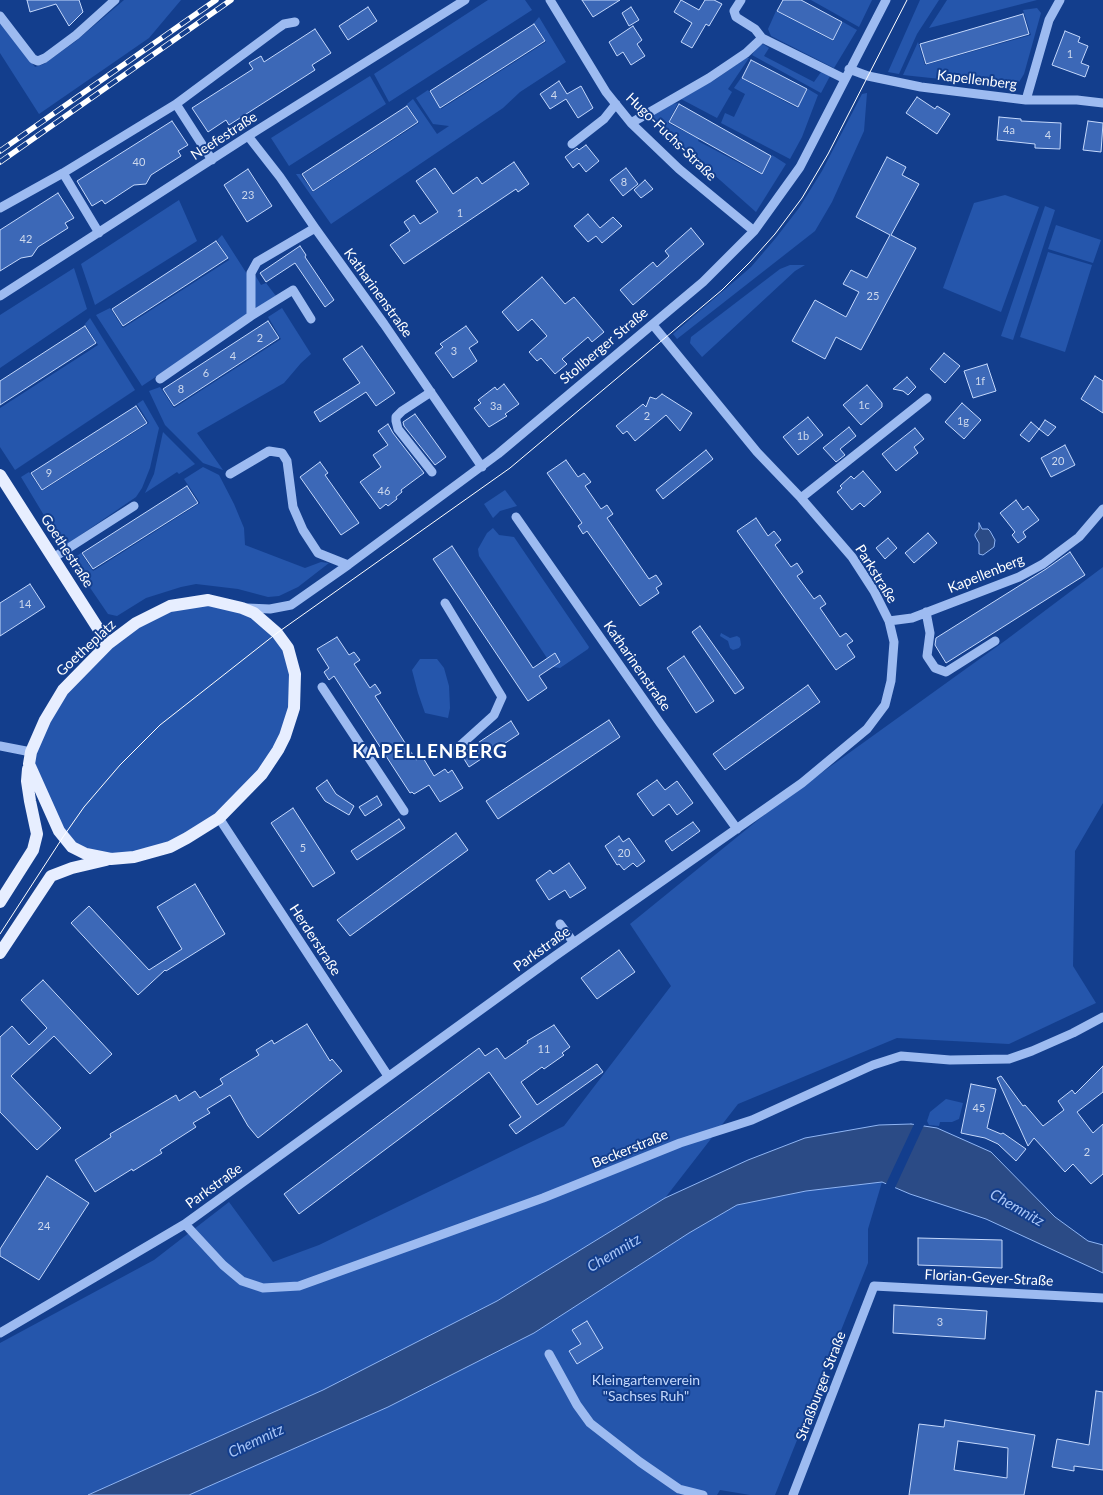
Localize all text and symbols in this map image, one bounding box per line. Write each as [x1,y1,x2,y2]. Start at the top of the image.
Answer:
house number: 1 [1067,47,1073,61]
street label: Kapellenberg [936,67,1018,93]
house number: 4 [551,88,557,102]
street label: Hugo-Fuchs-Straße [622,89,720,185]
street label: Neefestraße [188,108,260,164]
house number: 4a [1003,123,1015,137]
house number: 4 [1045,128,1051,142]
house number: 40 [133,155,145,169]
house number: 8 [621,175,627,189]
house number: 23 [242,188,254,202]
house number: 1 [457,206,463,220]
house number: 42 [20,232,32,246]
street label: Katharinenstraße [340,245,416,341]
house number: 25 [867,289,879,303]
street label: Stollberger Straße [556,304,652,388]
house number: 2 [257,331,263,345]
house number: 3 [451,344,457,358]
house number: 4 [230,349,236,363]
house number: 6 [203,366,209,380]
house number: 1f [975,374,985,388]
house number: 8 [178,382,184,396]
house number: 1c [858,398,870,412]
house number: 3a [490,399,502,413]
house number: 2 [644,409,650,423]
house number: 1g [957,414,969,428]
house number: 1b [797,429,809,443]
house number: 20 [1052,454,1064,468]
house number: 9 [46,466,52,480]
house number: 46 [378,484,390,498]
street label: Goethestraße [37,511,97,591]
street label: Parkstraße [851,542,901,606]
street label: Kapellenberg [945,551,1027,597]
house number: 14 [19,597,31,611]
street label: Goetheplatz [53,616,119,680]
street label: Katharinenstraße [600,618,674,714]
district label: KAPELLENBERG [351,741,509,763]
house number: 5 [300,841,306,855]
house number: 20 [618,846,630,860]
street label: Herderstraße [286,901,344,979]
street label: Parkstraße [510,923,574,975]
house number: 11 [538,1042,550,1056]
house number: 45 [973,1101,985,1115]
street label: Beckerstraße [589,1126,671,1172]
house number: 2 [1084,1145,1090,1159]
street label: Parkstraße [182,1160,246,1212]
water label: Chemnitz [987,1185,1047,1231]
house number: 24 [38,1219,50,1233]
water label: Chemnitz [584,1230,644,1276]
street label: Florian-Geyer-Straße [924,1266,1054,1290]
house number: 3 [937,1315,943,1329]
street label: Straßburger Straße [792,1329,850,1443]
park label: Kleingartenverein "Sachses Ruh" [592,1372,700,1404]
water label: Chemnitz [225,1420,287,1462]

